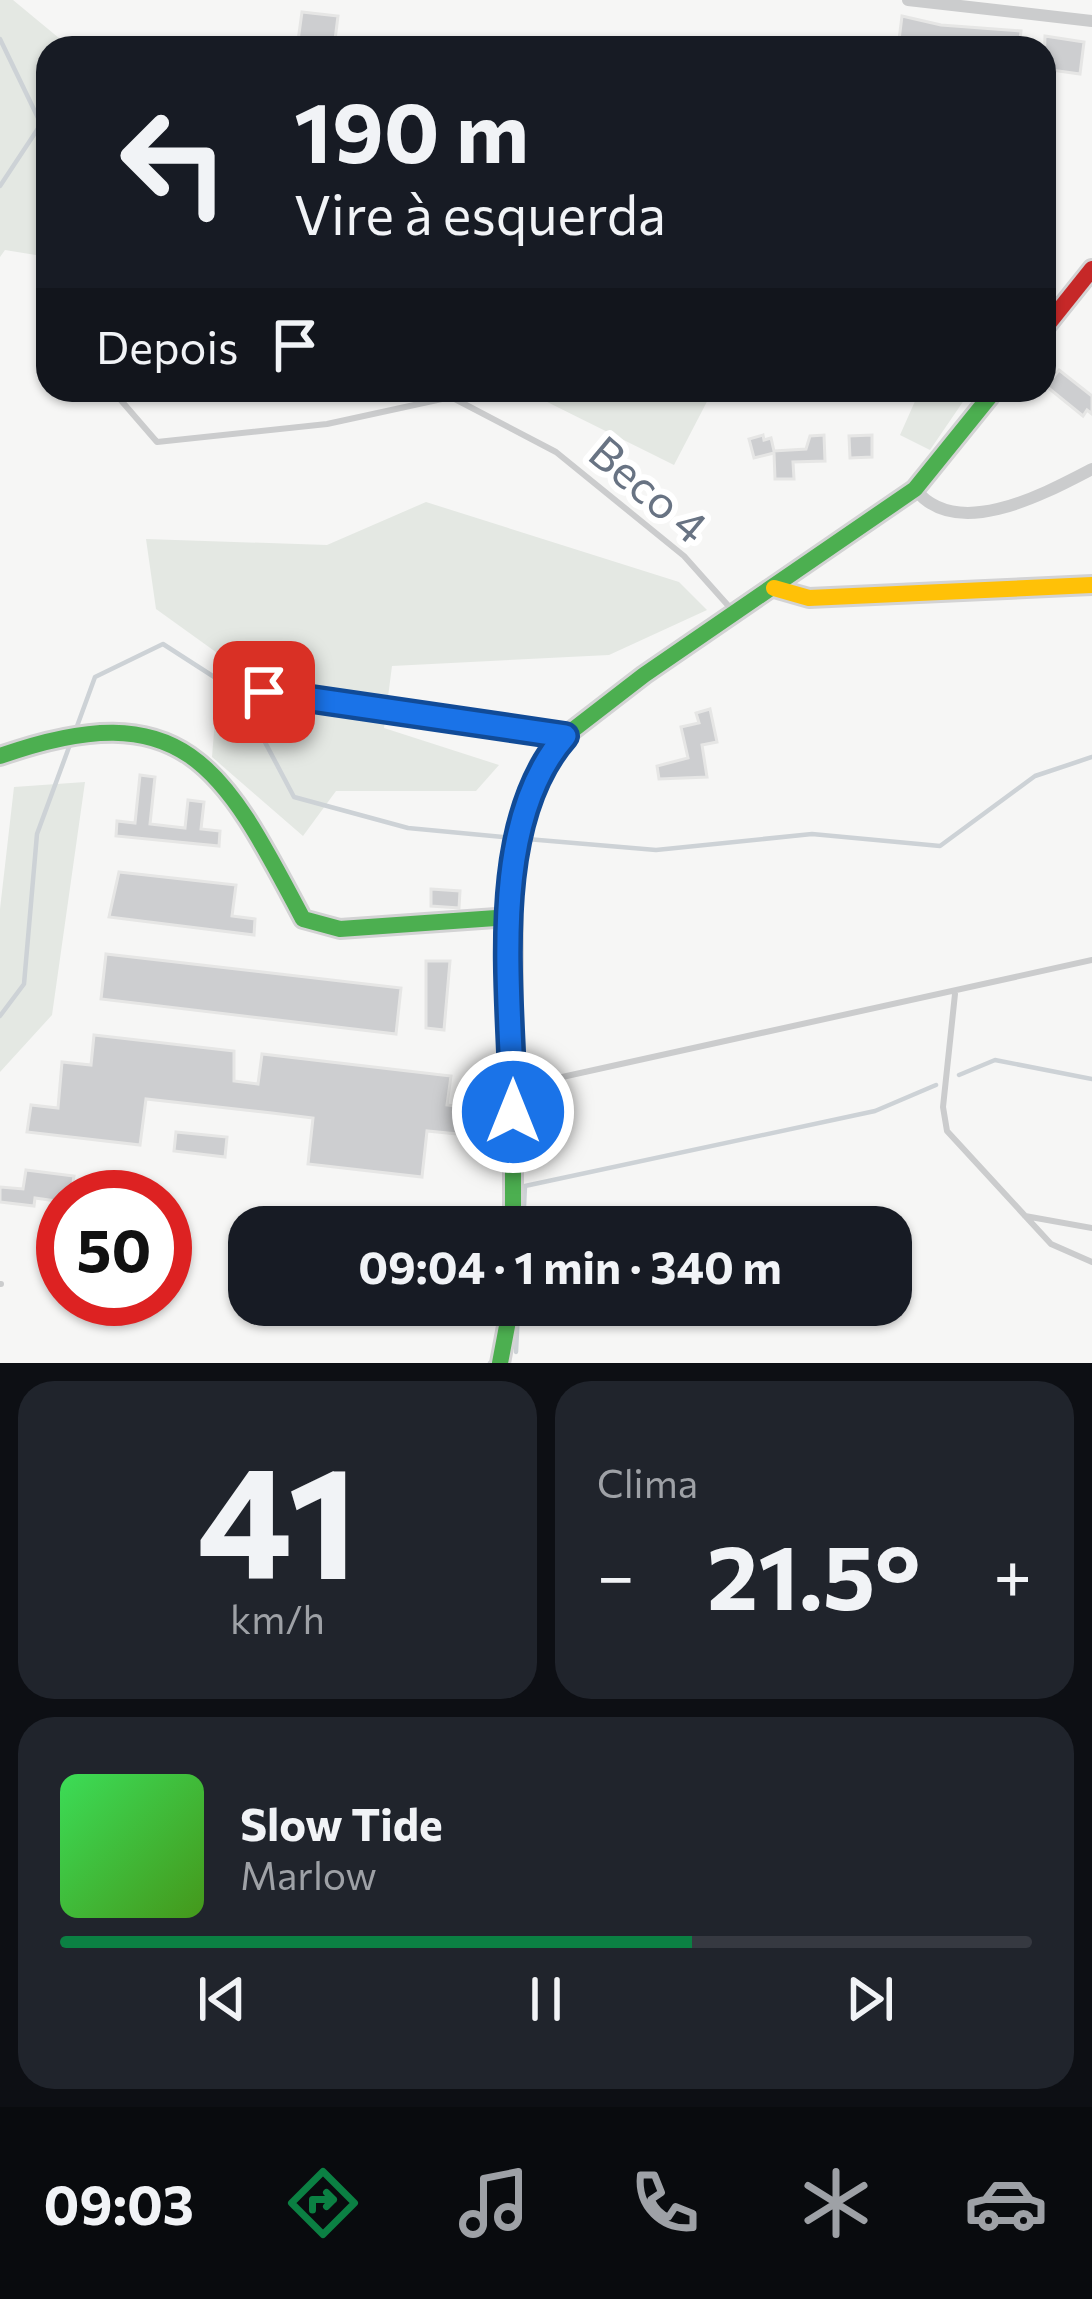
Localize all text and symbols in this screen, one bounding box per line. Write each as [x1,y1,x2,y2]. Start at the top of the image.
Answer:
text: 190 m [294,78,529,180]
icon: left [96,84,252,240]
text: Vire à esquerda [294,180,666,246]
icon: arrive [262,312,328,378]
text: Depois [96,318,238,373]
street label: Beco 4 [580,423,720,553]
pin [213,641,315,743]
icon: arrive [231,659,297,725]
position arrow [450,1049,576,1175]
speed limit sign: 50 [36,1170,192,1326]
text: 09:04 · 1 min · 340 m [358,1238,782,1293]
text: 41 [197,1420,358,1611]
text: Clima [597,1458,698,1506]
text: 21.5° [707,1518,921,1629]
text: − [597,1533,635,1614]
text: + [993,1533,1032,1614]
text: km/h [230,1594,325,1642]
text: Slow Tide [240,1795,443,1850]
text: Marlow [240,1850,377,1898]
icon: previous [189,1966,255,2032]
icon: pause [513,1966,579,2032]
icon: next [837,1966,903,2032]
icon: directions [281,2161,365,2245]
icon: music [452,2161,536,2245]
icon: phone [623,2161,707,2245]
icon: climate [794,2161,878,2245]
icon: car [964,2161,1048,2245]
text: 09:03 [43,2170,194,2236]

